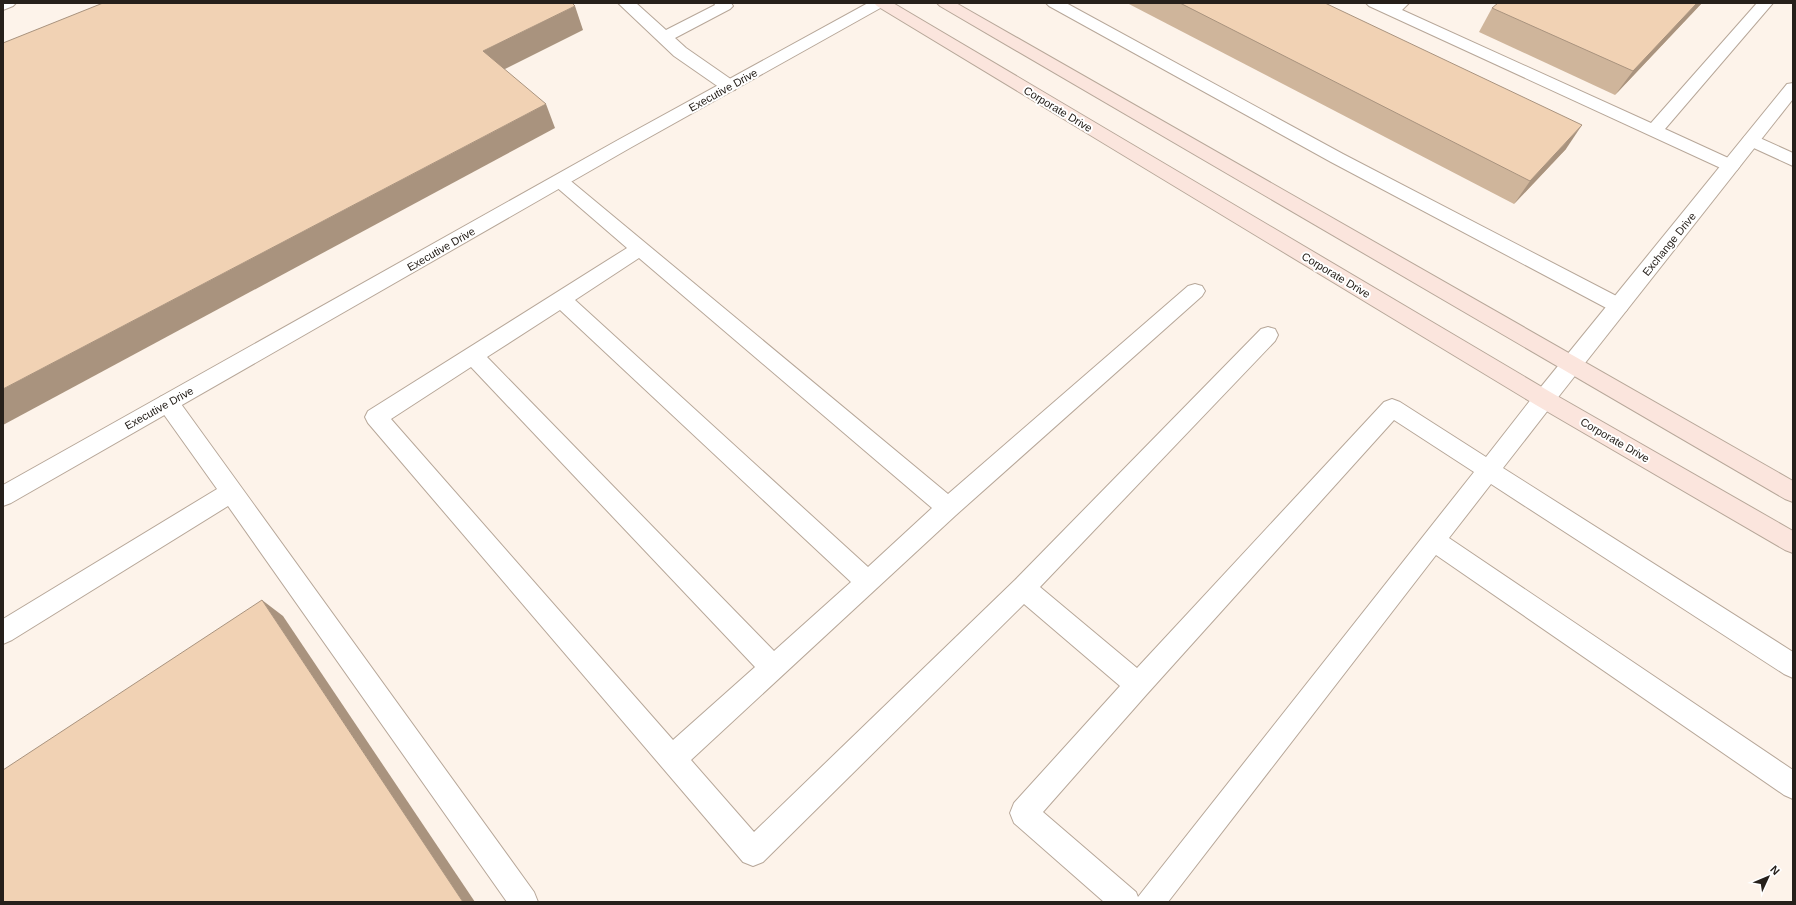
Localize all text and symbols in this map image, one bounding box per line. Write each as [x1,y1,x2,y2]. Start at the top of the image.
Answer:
street label: Executive Drive [687,66,759,114]
street label: Corporate Drive [1022,84,1094,134]
street label: Exchange Drive [1640,210,1698,278]
street label: Executive Drive [405,225,477,273]
street label: Corporate Drive [1300,250,1372,300]
street label: Executive Drive [123,384,195,432]
street label: Corporate Drive [1578,415,1652,465]
north arrow [1748,857,1788,897]
text: N [1768,863,1782,877]

